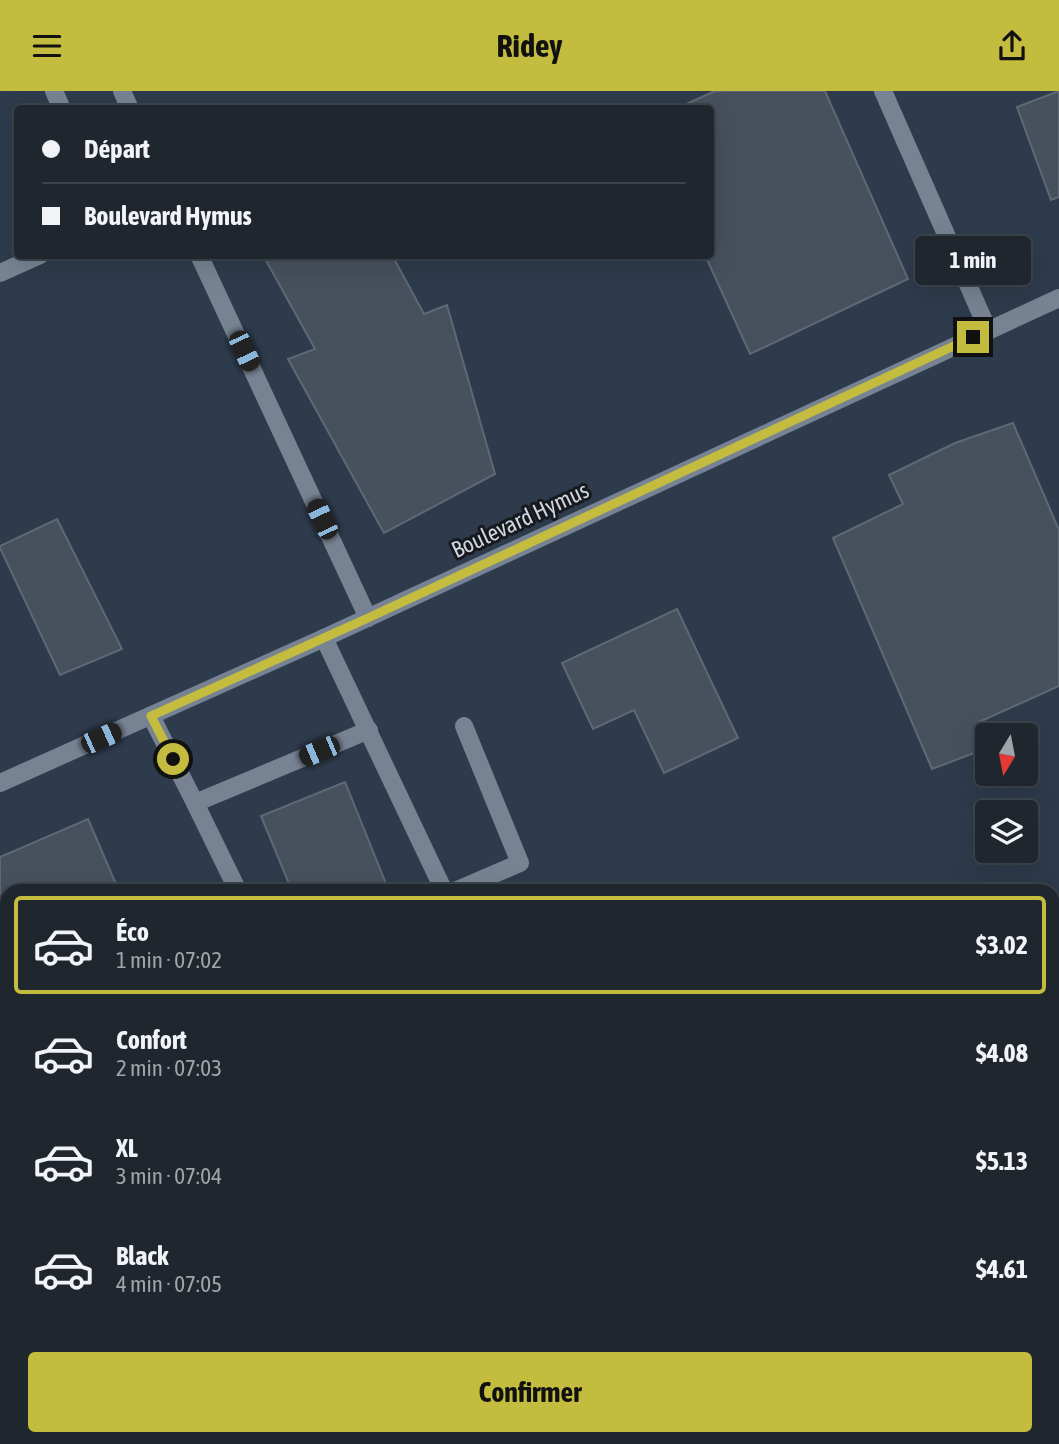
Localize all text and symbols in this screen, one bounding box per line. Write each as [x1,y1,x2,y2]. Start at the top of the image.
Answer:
icon: menu [28,27,66,65]
text: Ridey [497,27,562,64]
icon: share [993,27,1031,65]
text: Départ [84,134,150,164]
text: Boulevard Hymus [84,201,252,231]
callout: 1 min [915,236,1031,285]
text: 1 min [950,247,996,273]
route end [957,321,989,353]
car [226,328,263,374]
street label: Boulevard Hymus [447,477,593,563]
car [304,496,341,542]
car [78,720,125,756]
north arrow [975,723,1038,786]
map controls [975,723,1038,863]
car [296,733,343,769]
route start [157,743,189,775]
button: layers [975,800,1038,863]
icon: car [32,914,95,977]
text: Éco [116,917,149,947]
text: $3.02 [976,930,1028,960]
text: 1 min · 07:02 [116,947,222,973]
icon: car [32,1022,95,1085]
text: Confort [116,1025,187,1055]
text: $4.08 [976,1038,1028,1068]
text: 2 min · 07:03 [116,1055,222,1081]
icon: car [32,1130,95,1193]
text: XL [116,1133,138,1163]
text: $5.13 [976,1146,1028,1176]
text: 3 min · 07:04 [116,1163,222,1189]
icon: car [32,1238,95,1301]
text: Black [116,1241,168,1271]
text: $4.61 [976,1254,1028,1284]
text: 4 min · 07:05 [116,1271,222,1297]
button: Confirmer [28,1352,1032,1432]

